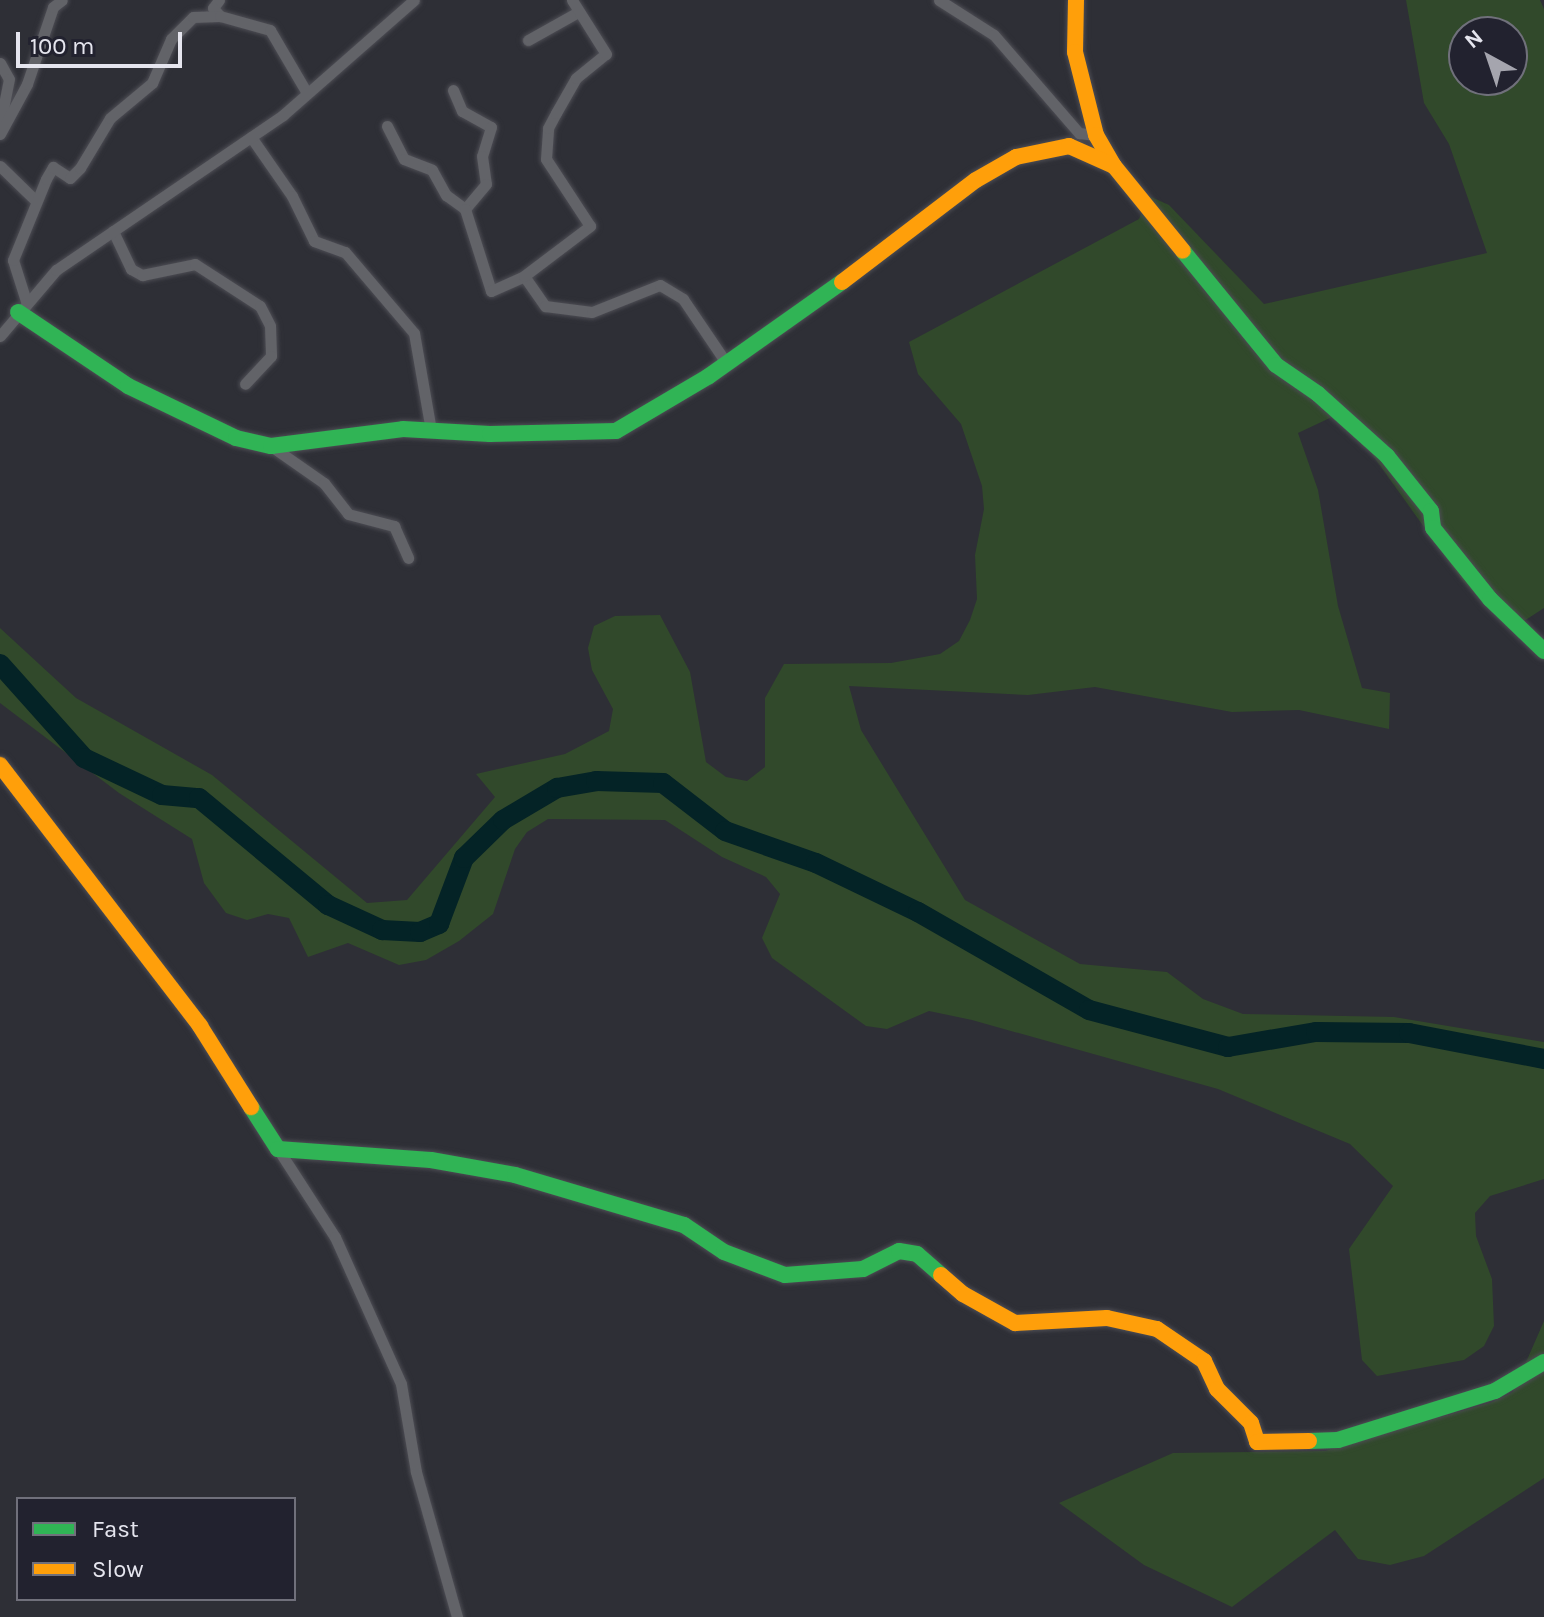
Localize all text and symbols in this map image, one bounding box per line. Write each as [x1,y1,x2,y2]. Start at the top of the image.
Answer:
scale bar [20,16,186,66]
north arrow [1448,16,1528,96]
text: N [1459,24,1488,54]
text: 100 m [30,32,95,60]
legend [16,1497,296,1601]
text: Fast [92,1515,139,1543]
text: Slow [92,1555,144,1583]

